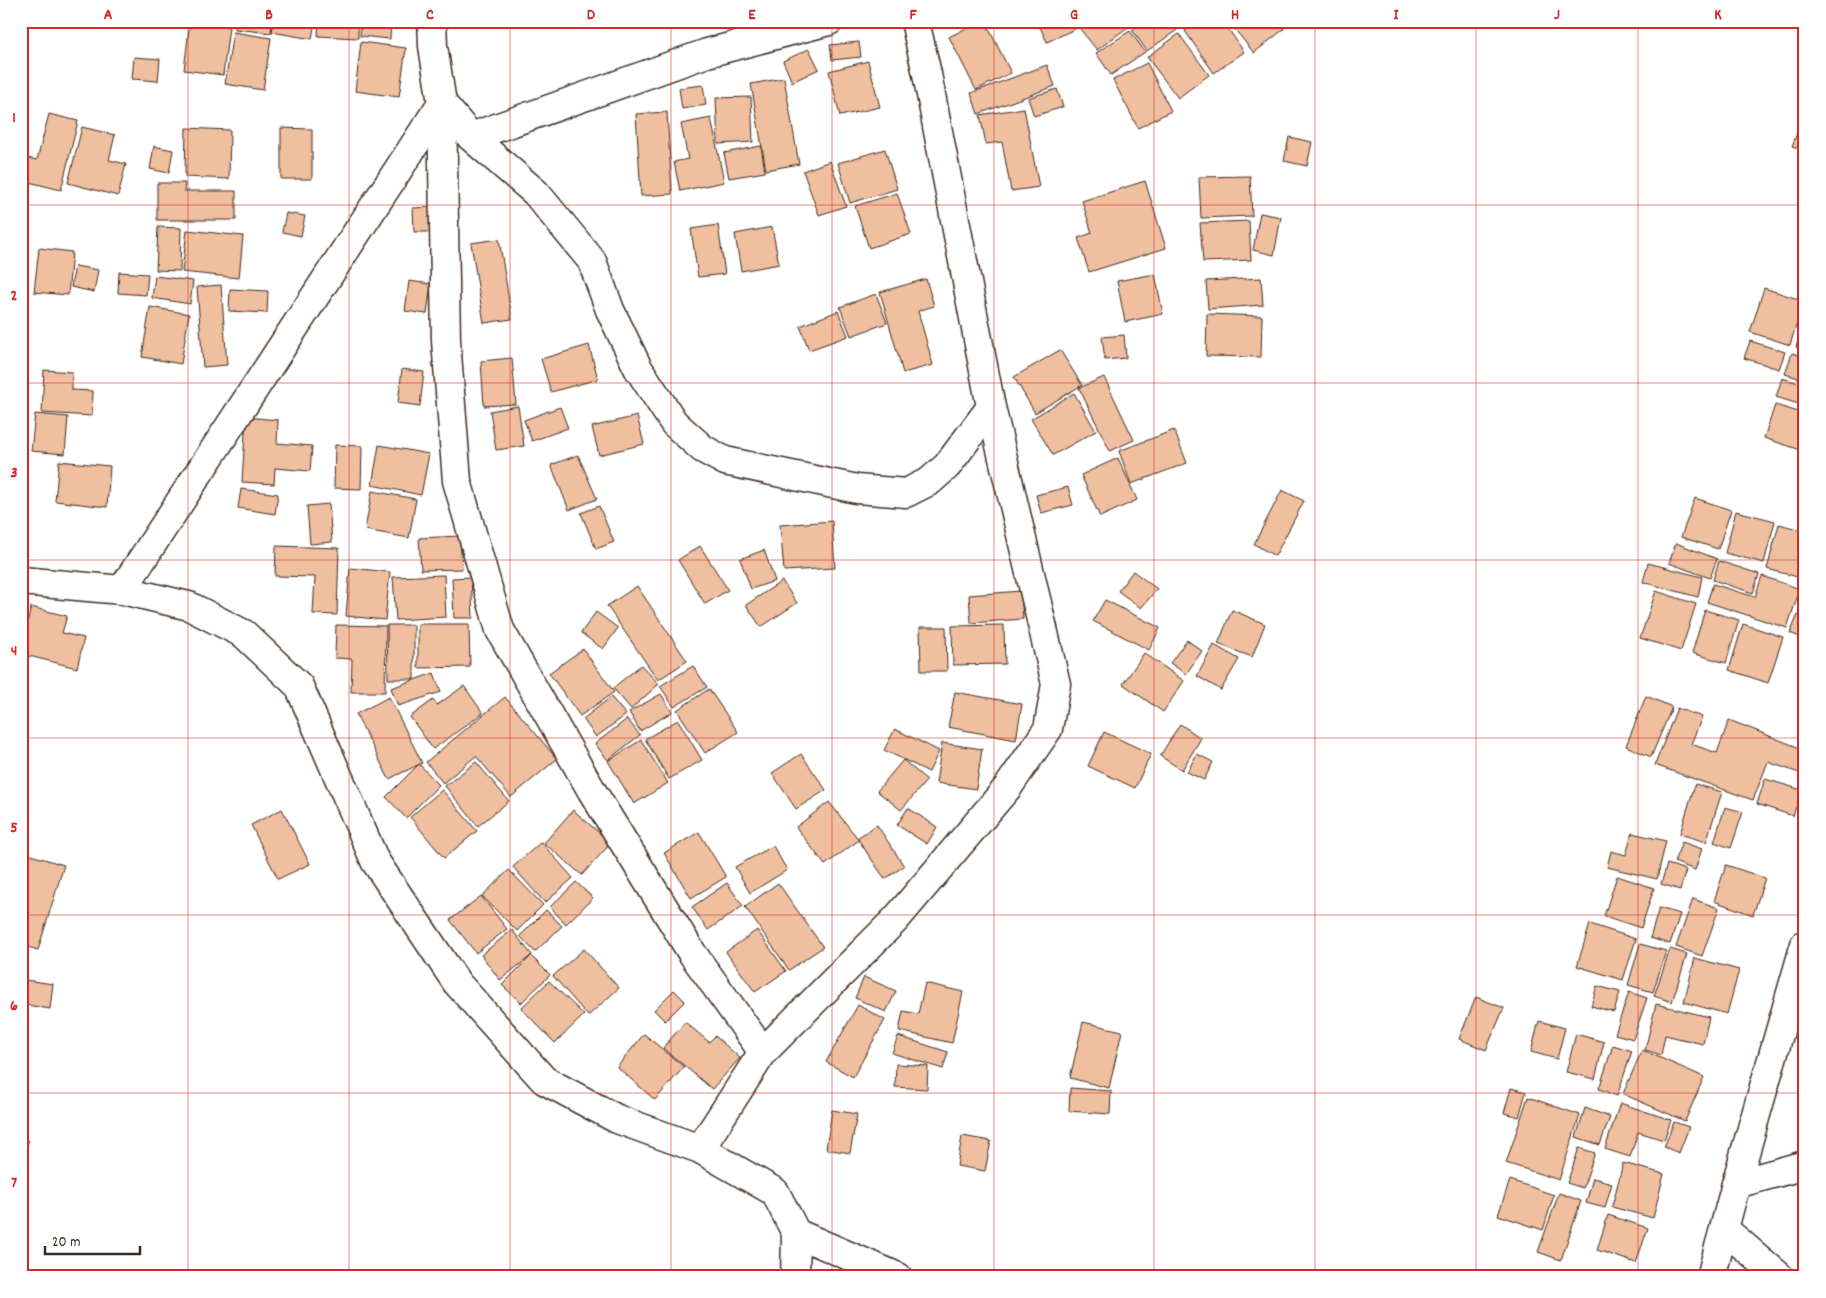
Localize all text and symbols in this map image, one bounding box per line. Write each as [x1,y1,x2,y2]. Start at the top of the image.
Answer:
text: A [104,4,113,27]
text: B [265,4,273,27]
text: C [426,4,434,27]
text: D [587,4,596,27]
text: E [748,4,756,27]
text: F [909,4,917,27]
text: G [1070,4,1078,27]
text: H [1231,4,1239,27]
text: I [1394,4,1400,27]
text: J [1554,4,1560,27]
text: K [1714,4,1722,27]
text: 1 [12,107,16,130]
text: 2 [11,285,18,308]
text: 3 [10,462,18,485]
text: 4 [11,640,17,663]
text: 5 [10,817,18,840]
text: 6 [10,995,18,1018]
text: 7 [11,1172,17,1195]
scale bar [45,1223,140,1255]
text: 20 m [52,1232,80,1254]

